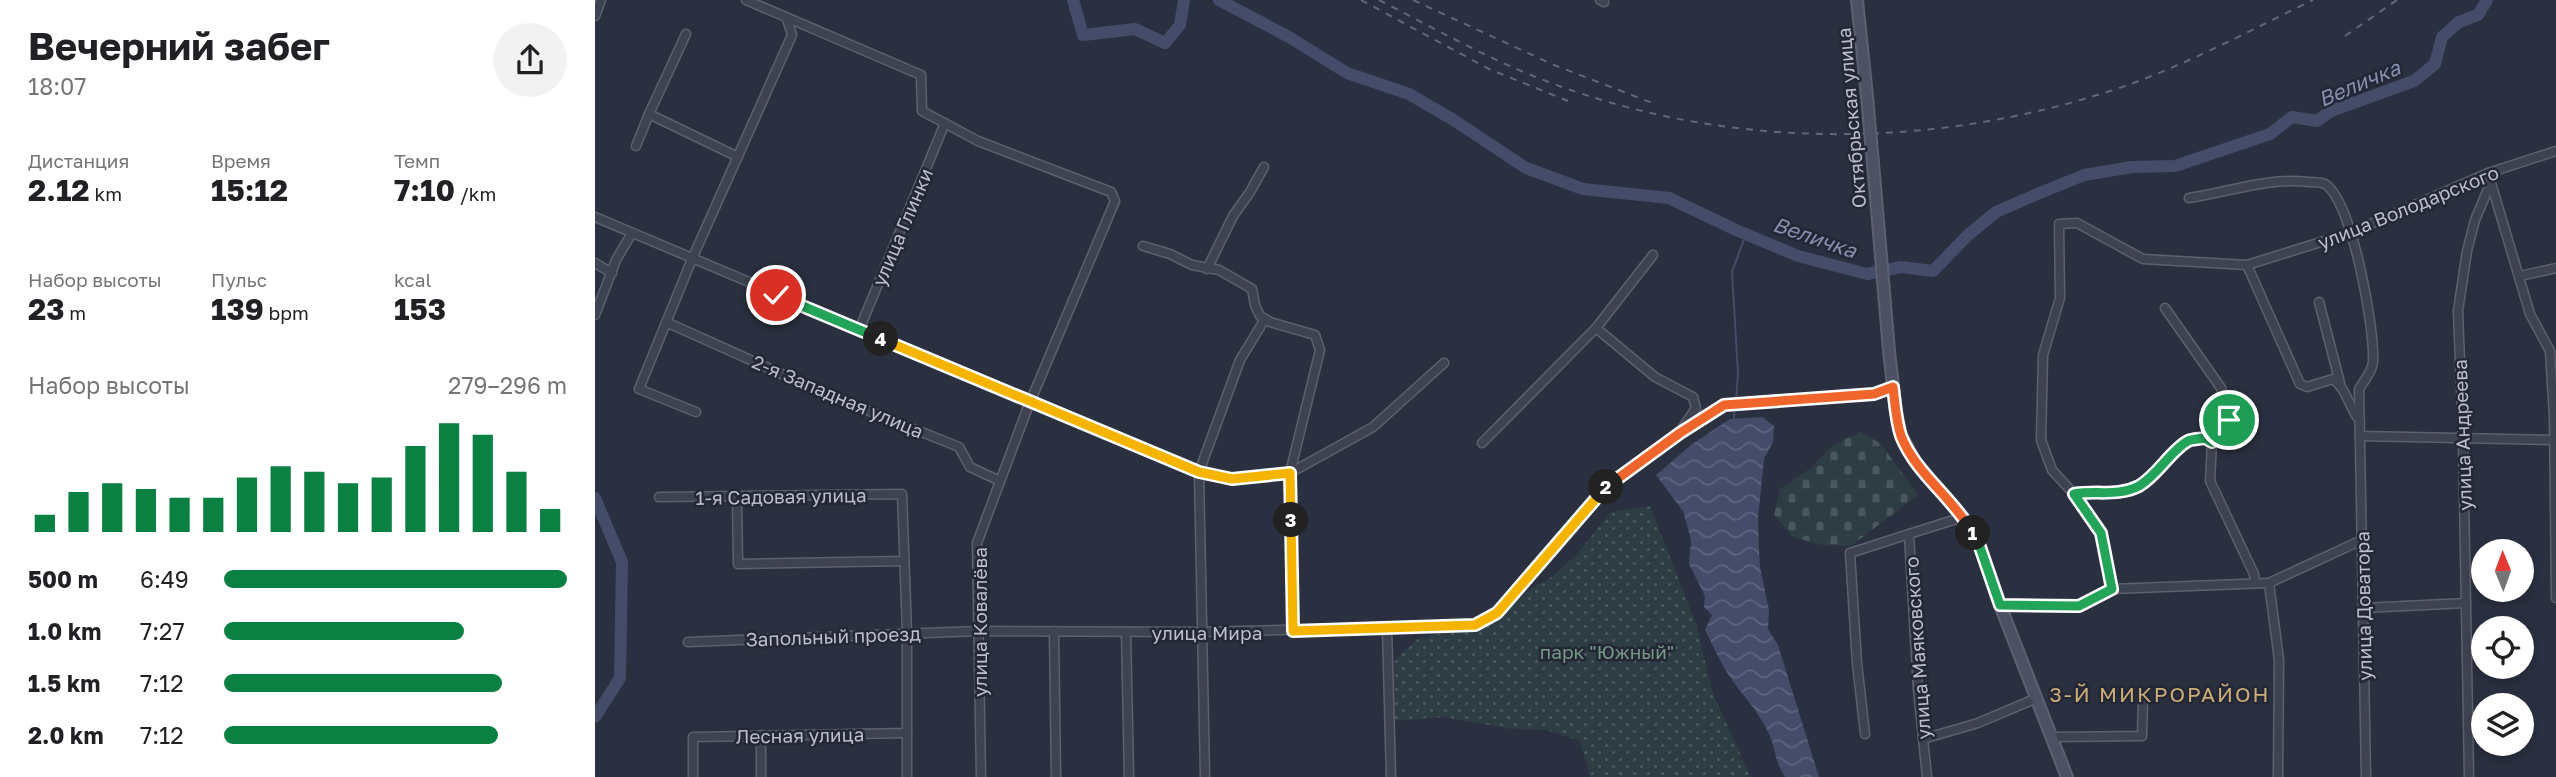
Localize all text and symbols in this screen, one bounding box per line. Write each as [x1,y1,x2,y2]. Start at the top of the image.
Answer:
text: Вечерний забег [28,23,330,68]
button: share [493,23,567,97]
street label: Октябрьская улица [1832,27,1870,209]
water label: Величка [2314,54,2405,112]
text: 18:07 [28,72,87,100]
text: Дистанция [28,149,129,172]
text: Время [211,149,271,172]
text: Темп [394,149,440,172]
street label: улица Володарского [2314,160,2502,254]
street label: улица Глинки [867,165,937,289]
text: 2.12 [28,172,90,208]
text: 15:12 [211,172,288,208]
text: 7:10 [394,172,455,208]
text: km [90,182,122,205]
text: /km [455,182,496,205]
water label: Величка [1770,211,1861,264]
pin [746,265,806,325]
text: Набор высоты [28,268,162,291]
text: Пульс [211,268,267,291]
text: kcal [394,268,432,291]
icon: check [757,276,795,314]
text: 23 [28,291,65,327]
text: 139 [211,291,264,327]
text: 153 [394,291,446,327]
text: m [65,301,86,324]
text: bpm [264,301,309,324]
pin: 4 [863,322,899,356]
text: 4 [875,327,886,350]
street label: 2-я Западная улица [749,349,927,443]
street label: улица Андреева [2448,359,2476,511]
text: Набор высоты [28,371,190,399]
text: 279–296 m [448,371,567,399]
pin [2199,390,2259,450]
icon: arrive [2210,401,2248,439]
pin: 2 [1588,470,1623,504]
text: 2 [1600,475,1611,498]
street label: 1-я Садовая улица [695,483,867,509]
pin: 3 [1273,503,1309,538]
text: 3 [1285,508,1296,531]
pin: 1 [1955,516,1991,550]
text: 1 [1968,521,1977,544]
street label: улица Доватора [2350,531,2376,681]
north arrow [2471,539,2534,602]
map controls [2471,539,2534,756]
street label: улица Ковалёва [968,547,991,697]
street label: улица Маяковского [1899,556,1935,740]
text: 500 m [28,565,98,593]
text: 6:49 [140,565,189,593]
button: locate [2471,616,2534,679]
text: 1.0 km [28,617,101,645]
text: 7:27 [140,617,185,645]
street label: Запольный проезд [745,621,922,651]
street label: улица Мира [1152,621,1262,644]
park label: парк "Южный" [1540,640,1674,663]
text: 1.5 km [28,669,100,697]
text: 7:12 [140,669,184,697]
district label: 3-Й МИКРОРАЙОН [2049,681,2271,707]
button: layers [2471,693,2534,756]
text: 2.0 km [28,721,104,749]
text: 7:12 [140,721,184,749]
street label: Лесная улица [736,722,864,748]

